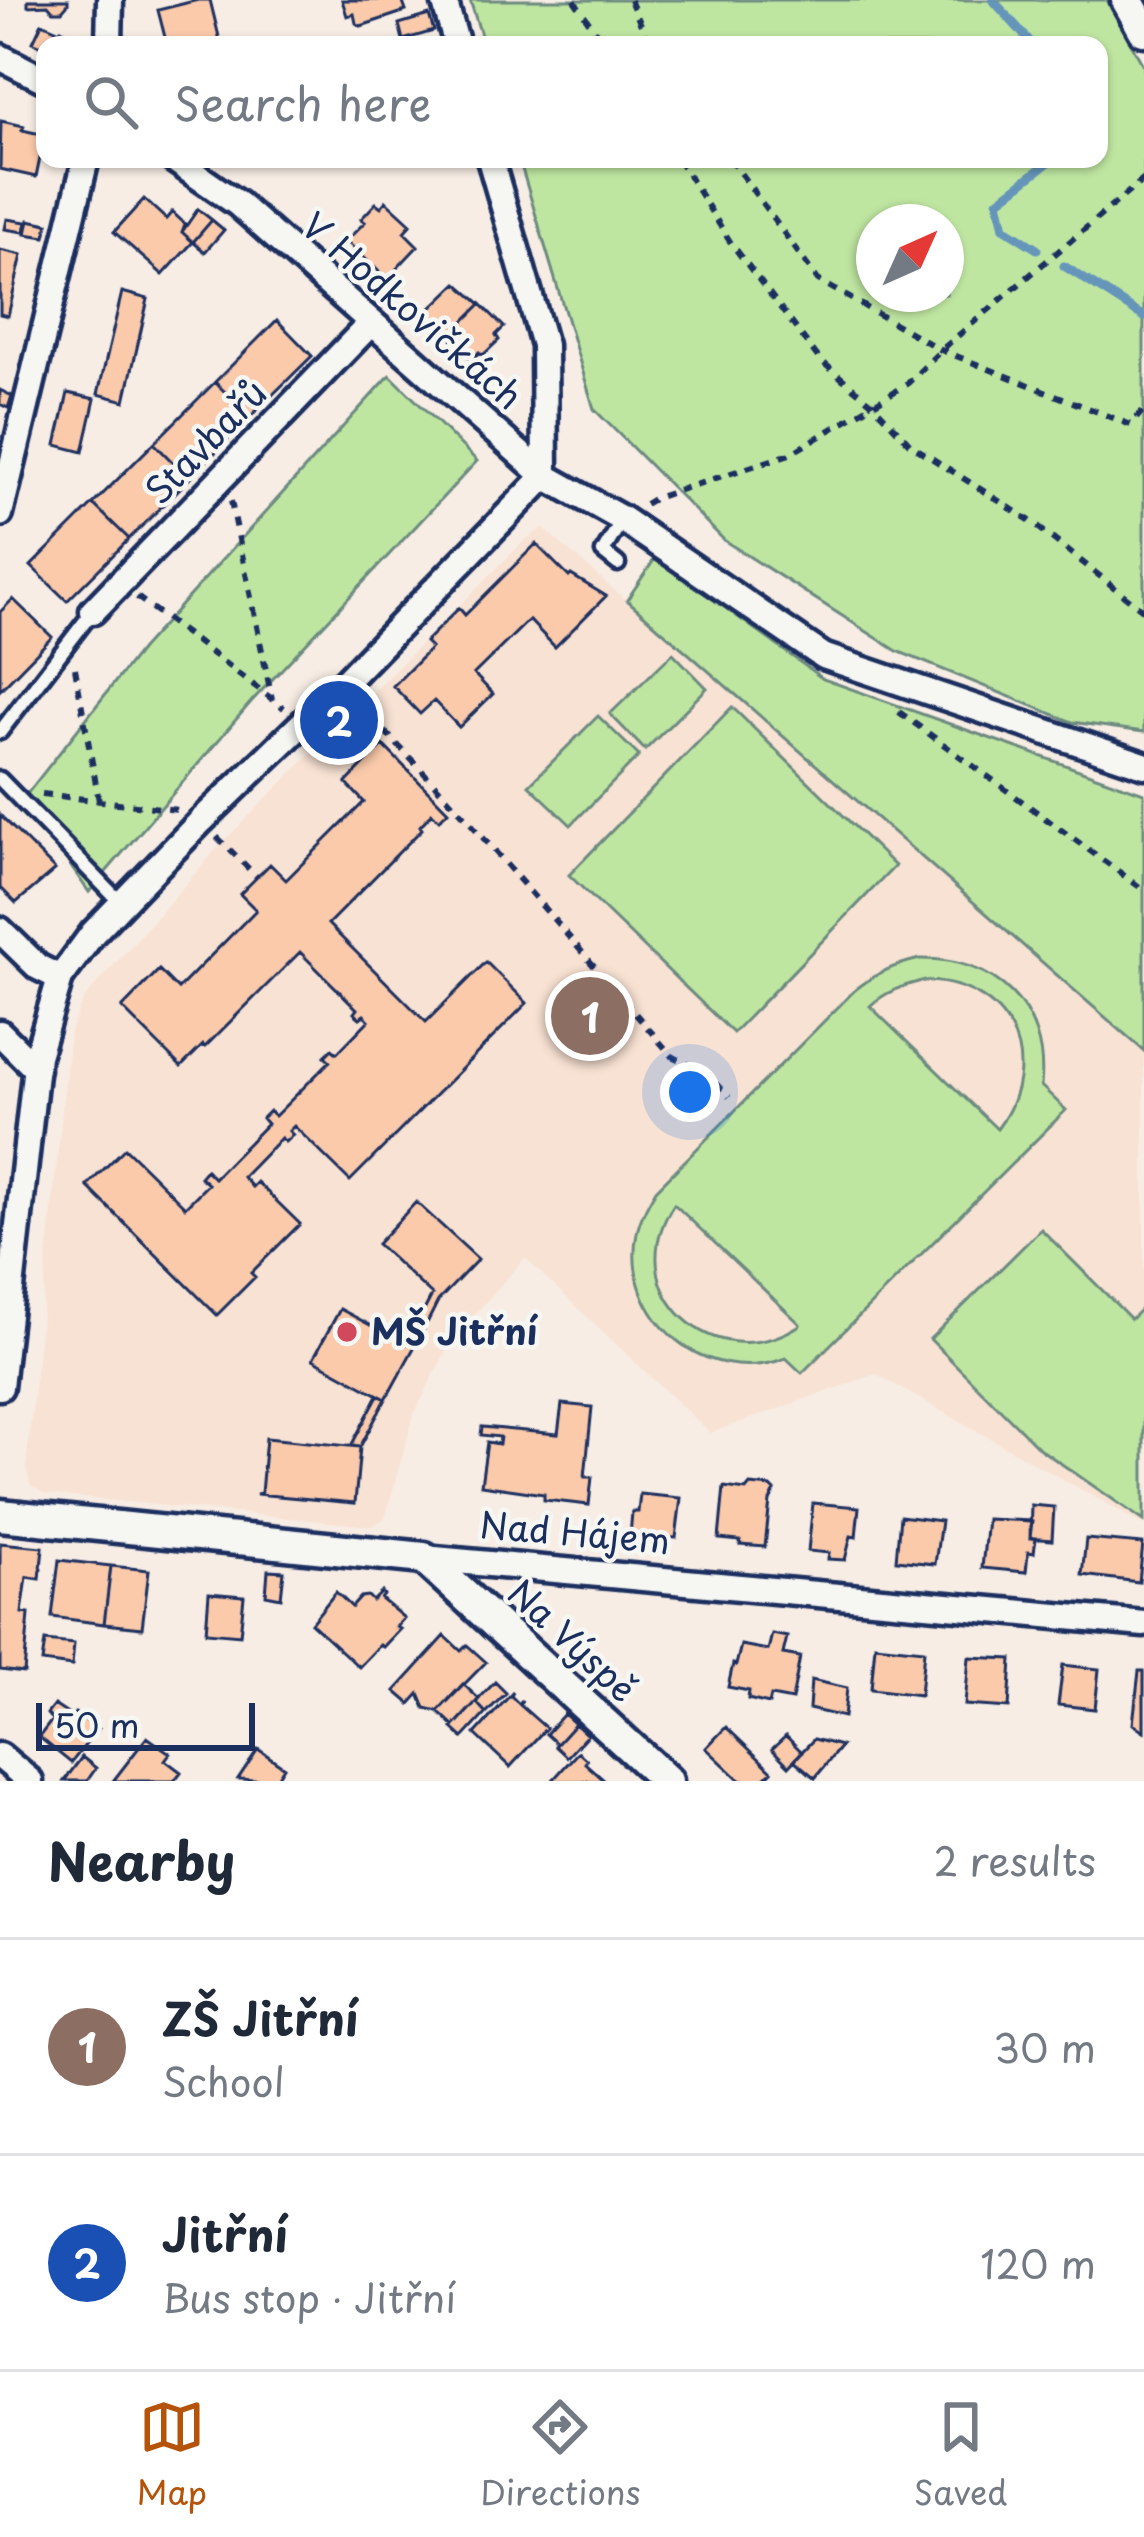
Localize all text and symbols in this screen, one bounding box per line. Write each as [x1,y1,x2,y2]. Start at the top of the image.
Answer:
search box [36,36,1108,168]
text: Search here [174,68,431,136]
icon: search [78,69,144,135]
street label: V Hodkovičkách [291,198,536,421]
north arrow [856,204,964,312]
street label: Stavbařů [131,366,278,515]
pin: 2 [300,675,378,765]
pin: 1 [551,971,629,1061]
your location [660,1062,720,1122]
place label: MŠ Jitřní [371,1303,539,1357]
marker: MŠ Jitřní [334,1319,360,1345]
street label: Nad Hájem [478,1496,673,1566]
street label: Na Výspě [497,1566,650,1714]
scale bar [36,1697,255,1750]
text: 50 m [54,1699,140,1749]
text: Nearby [48,1821,235,1898]
text: 2 results [934,1830,1096,1889]
text: ZŠ Jitřní [162,1983,358,2051]
text: 1 [78,2017,96,2076]
text: 30 m [993,2017,1096,2076]
text: School [162,2051,285,2110]
text: Jitřní [162,2199,288,2267]
text: 2 [73,2233,101,2292]
text: 120 m [980,2233,1096,2292]
text: Bus stop · Jitřní [162,2267,456,2326]
tab: Map [137,2394,207,2516]
tab: Directions [480,2394,641,2516]
tab: Saved [914,2394,1007,2516]

